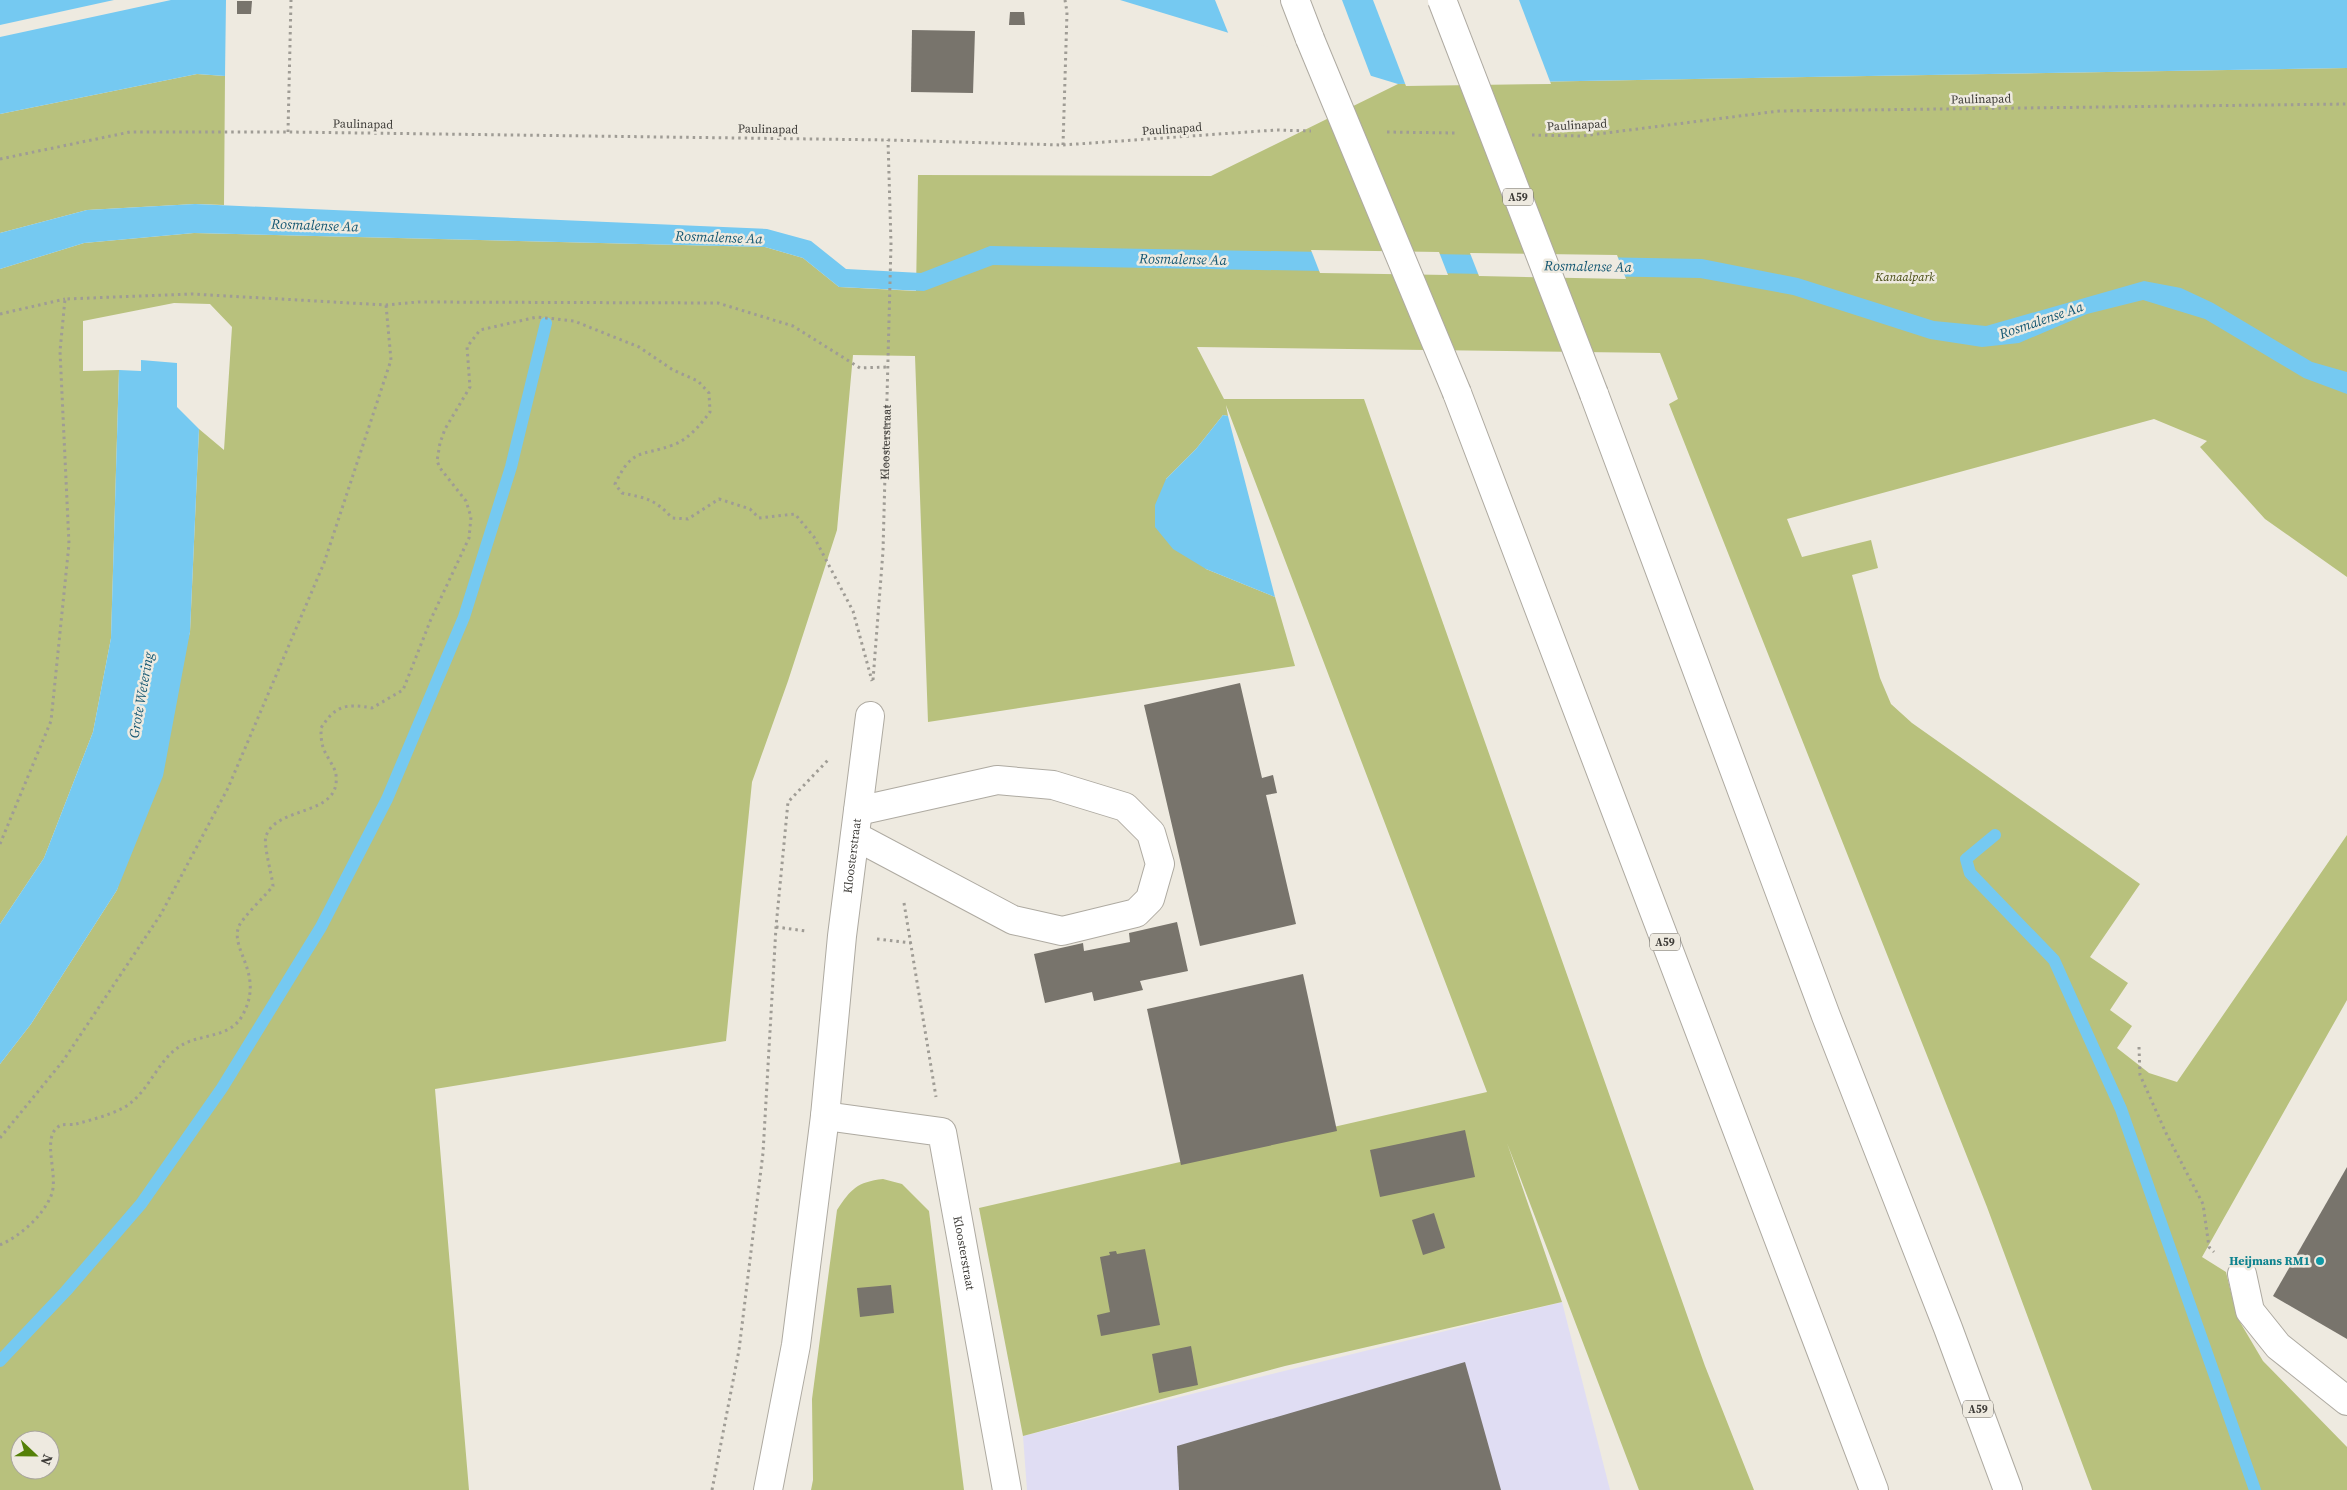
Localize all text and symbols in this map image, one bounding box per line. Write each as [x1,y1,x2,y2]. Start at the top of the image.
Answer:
street label: Paulinapad [1951,90,2012,108]
street label: Paulinapad [333,115,394,133]
street label: Paulinapad [1546,115,1608,135]
street label: Paulinapad [1141,119,1203,139]
street label: Paulinapad [738,120,799,138]
road number: A59 [1503,188,1533,206]
water label: Rosmalense Aa [270,213,360,237]
water label: Rosmalense Aa [674,225,764,249]
water label: Rosmalense Aa [1138,248,1228,270]
water label: Rosmalense Aa [1543,255,1633,277]
park label: Kanaalpark [1874,269,1935,285]
water label: Rosmalense Aa [1995,296,2086,344]
street label: Kloosterstraat [877,405,895,480]
water label: Grote Wetering [124,649,159,740]
street label: Kloosterstraat [840,818,865,894]
road number: A59 [1650,934,1680,950]
street label: Kloosterstraat [949,1215,979,1291]
place label: Heijmans RM1 [2229,1253,2310,1269]
marker: Heijmans RM1 [2314,1255,2326,1267]
road number: A59 [1963,1400,1993,1418]
north arrow [10,1430,60,1480]
text: N [36,1451,58,1468]

